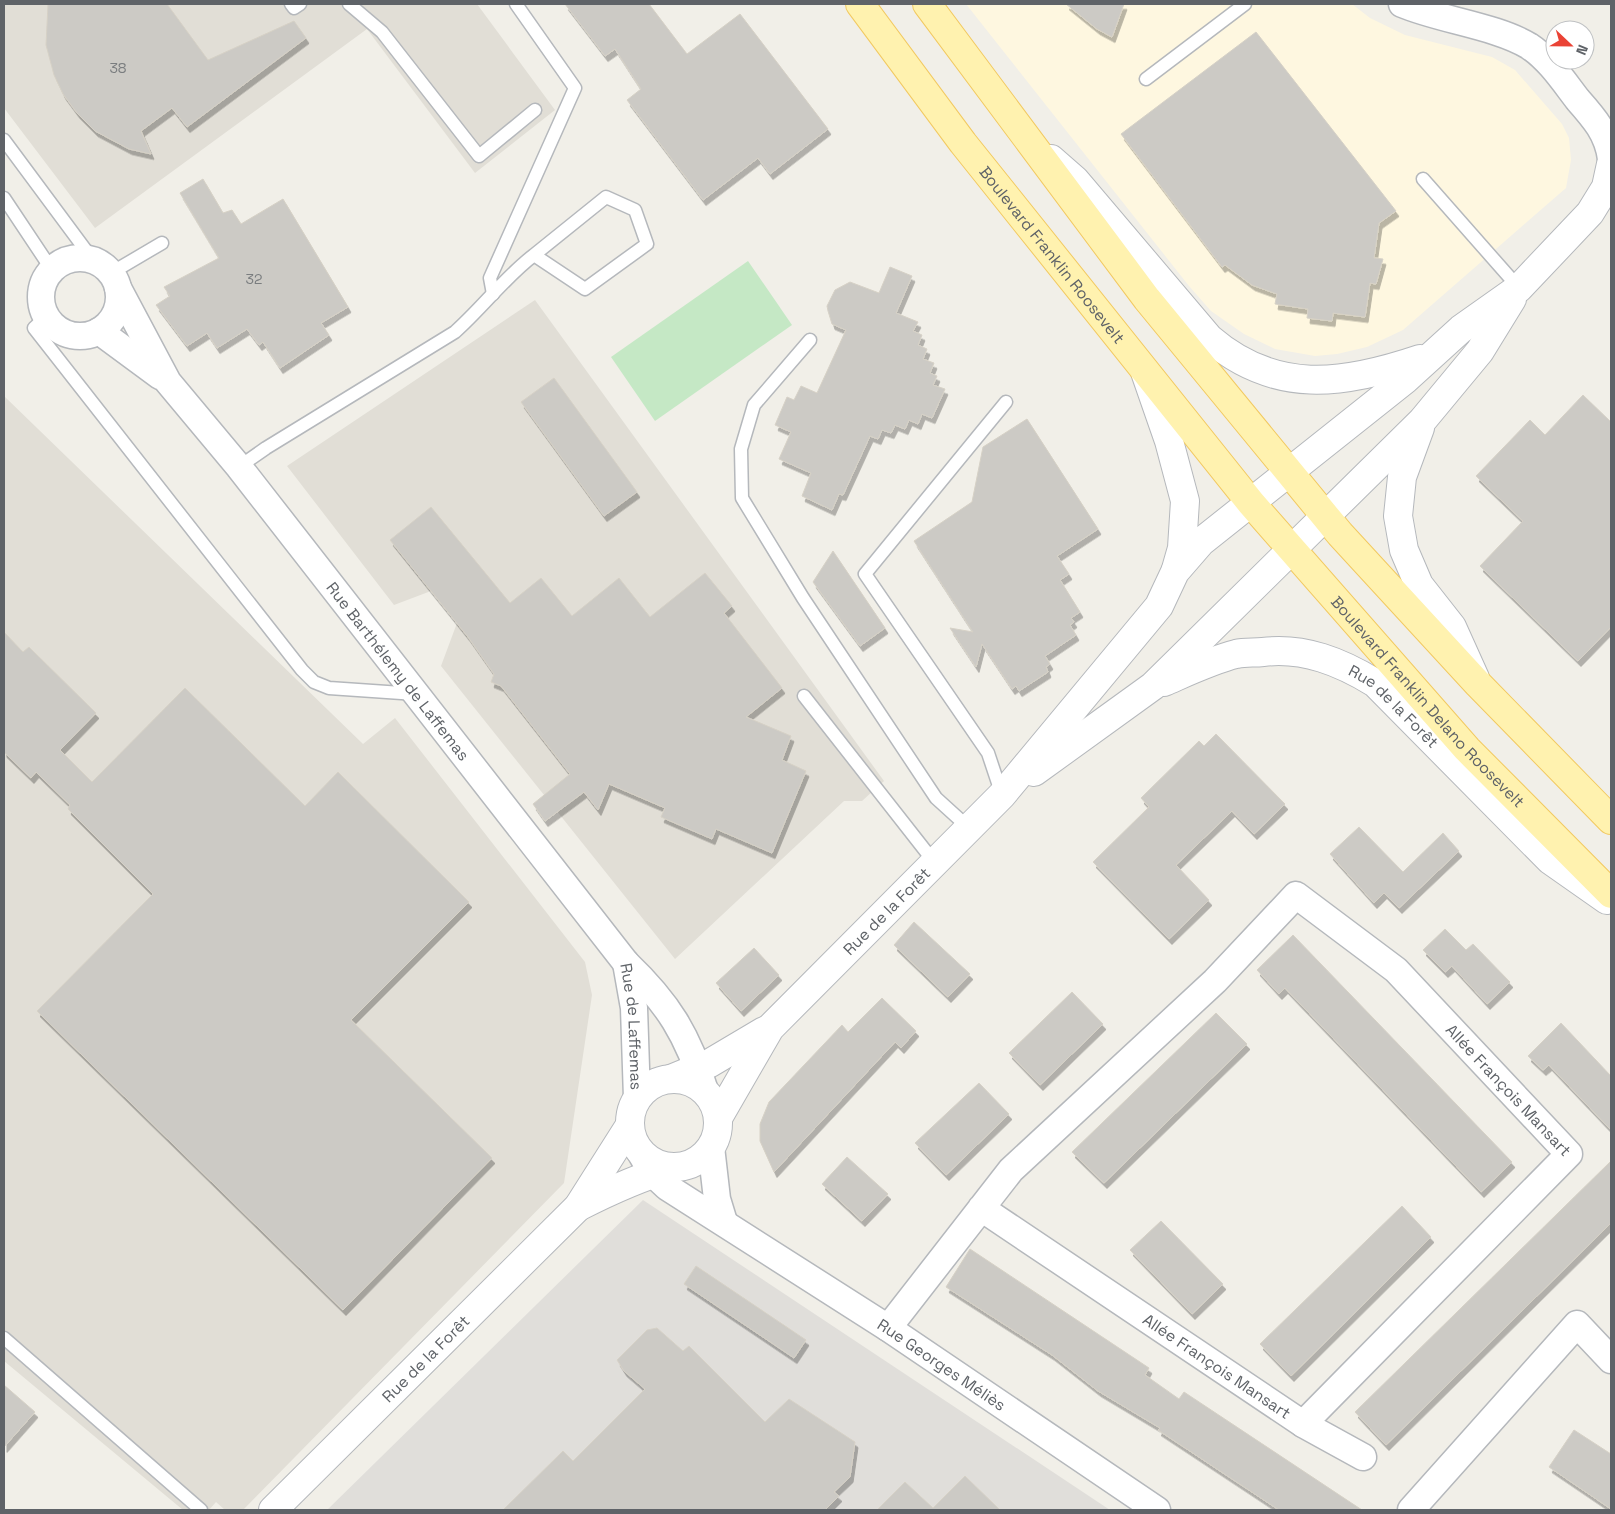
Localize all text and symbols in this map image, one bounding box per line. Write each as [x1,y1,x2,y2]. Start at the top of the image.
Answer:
north arrow [1545,20,1595,70]
text: N [1572,42,1592,58]
house number: 38 [109,59,127,77]
street label: Boulevard Franklin Roosevelt [975,162,1129,348]
house number: 32 [246,270,262,288]
street label: Rue Barthélemy de Laffemas [322,578,474,765]
street label: Boulevard Franklin Delano Roosevelt [1326,592,1529,812]
street label: Rue de la Forêt [1345,660,1443,752]
street label: Rue de la Forêt [839,863,935,960]
street label: Rue de Laffemas [615,961,647,1090]
street label: Allée François Mansart [1441,1020,1576,1161]
street label: Allée François Mansart [1139,1309,1295,1424]
street label: Rue de la Forêt [378,1311,474,1407]
street label: Rue Georges Méliès [873,1314,1010,1416]

